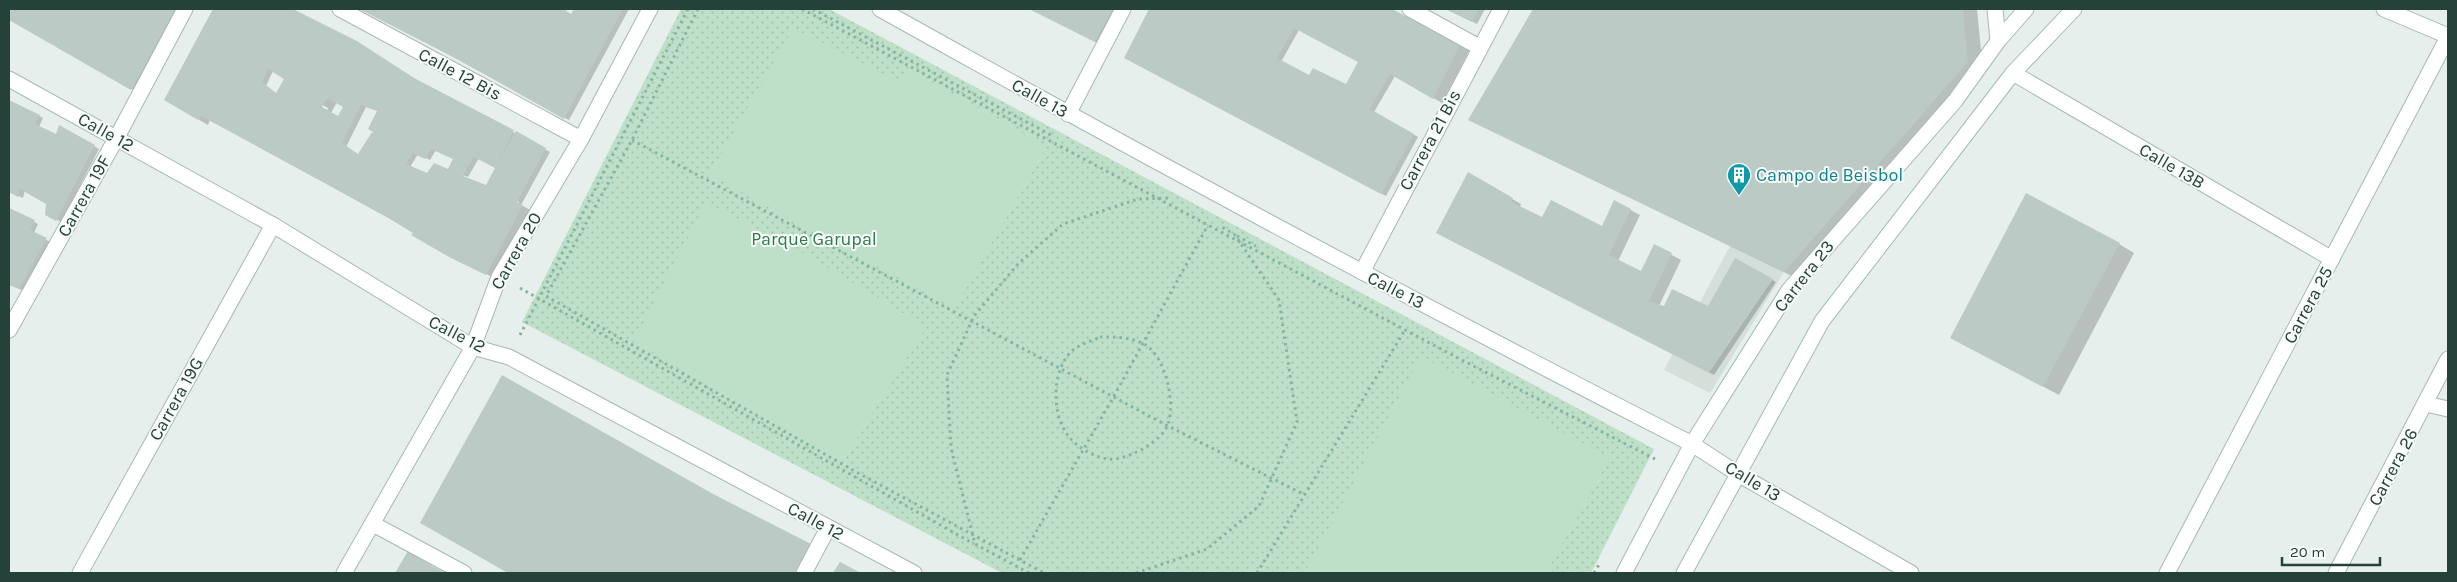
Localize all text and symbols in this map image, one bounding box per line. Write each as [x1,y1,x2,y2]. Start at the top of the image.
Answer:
street label: Calle 12 Bis [415,43,505,105]
street label: Calle 13 [1008,74,1072,122]
street label: Carrera 21 Bis [1394,86,1466,194]
street label: Calle 12 [74,108,138,156]
street label: Calle 13B [2135,138,2209,194]
street label: Carrera 19F [53,151,115,241]
building icon: Campo de Beisbol [1726,162,1752,196]
place label: Campo de Beisbol [1756,164,1903,186]
street label: Carrera 20 [486,208,546,294]
park label: Parque Garupal [751,228,877,250]
street label: Carrera 23 [1769,236,1839,316]
street label: Carrera 25 [2278,263,2338,347]
street label: Calle 13 [1364,266,1428,314]
street label: Calle 12 [425,310,489,358]
street label: Carrera 19G [144,353,208,445]
street label: Carrera 26 [2363,424,2423,510]
street label: Calle 13 [1721,456,1785,506]
street label: Calle 12 [784,497,848,545]
scale bar [2282,534,2380,566]
text: 20 m [2290,543,2325,561]

